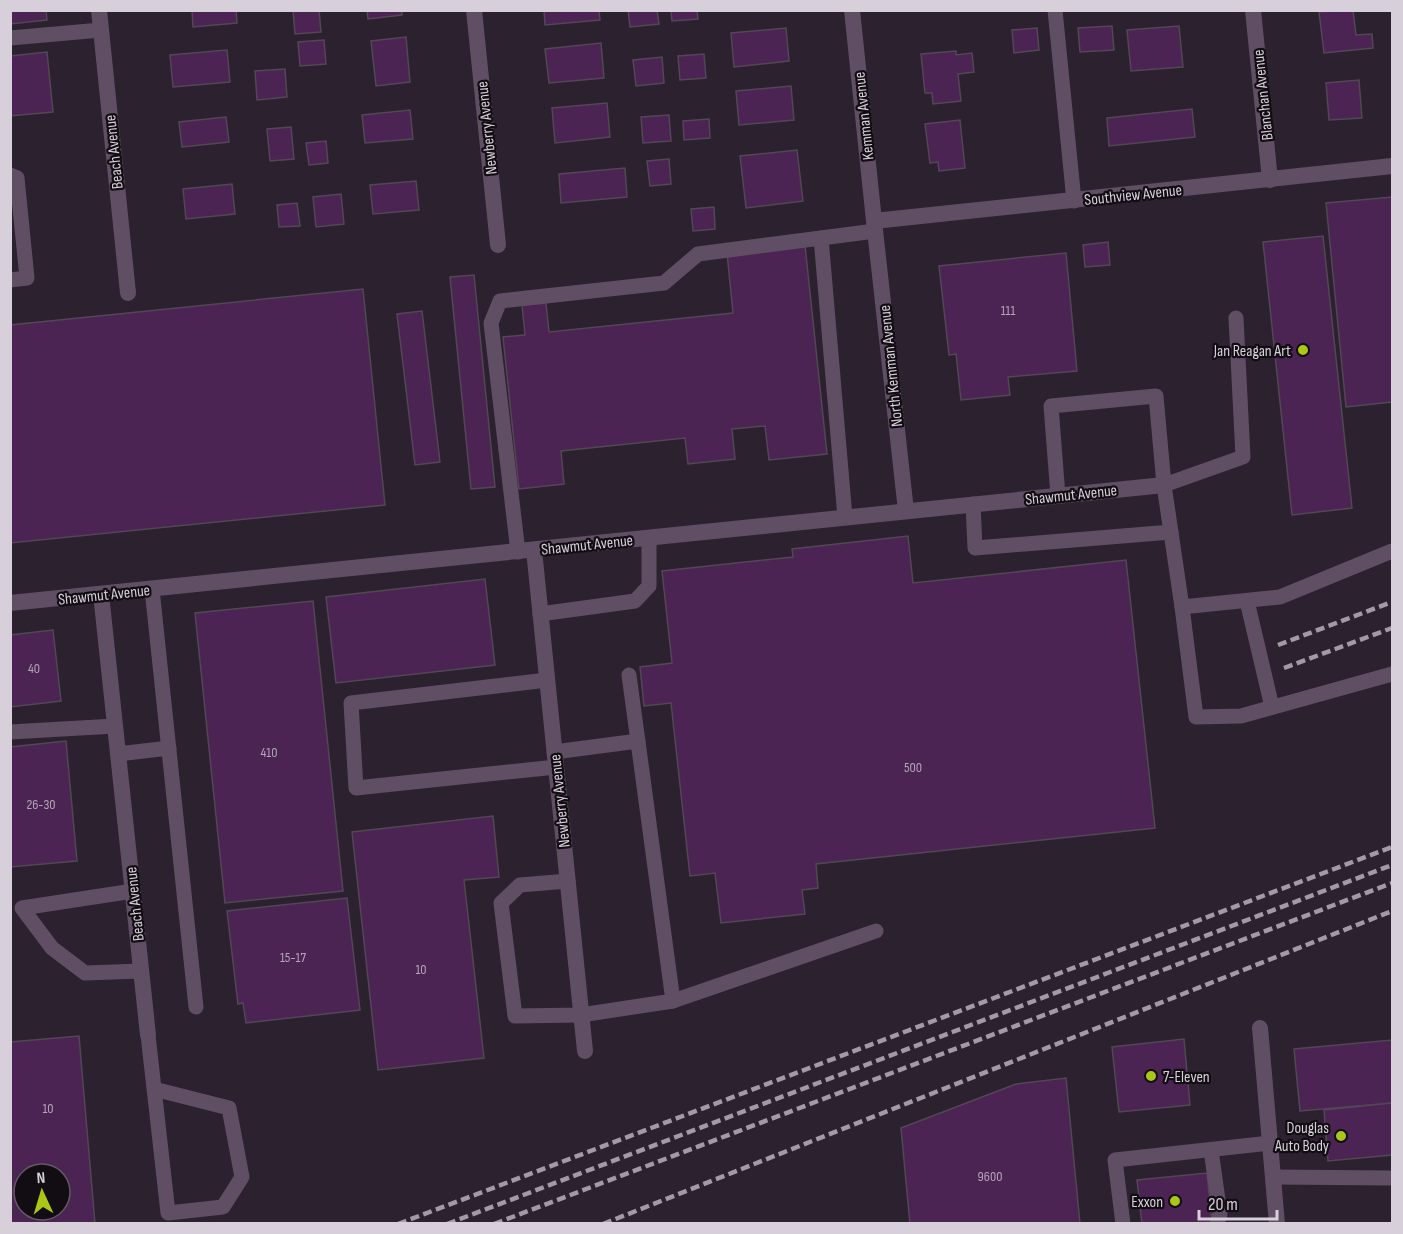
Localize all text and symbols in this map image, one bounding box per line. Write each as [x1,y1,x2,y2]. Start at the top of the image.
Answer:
street label: Blanchan Avenue [1249,49,1278,141]
street label: Kemman Avenue [850,71,879,161]
street label: Newberry Avenue [473,80,502,175]
street label: Beach Avenue [101,114,128,190]
street label: Southview Avenue [1083,181,1183,210]
house number: 111 [1001,302,1015,319]
street label: North Kemman Avenue [876,304,907,428]
place label: Jan Reagan Art [1213,342,1291,361]
marker: Jan Reagan Art [1296,343,1310,357]
street label: Shawmut Avenue [1024,481,1118,510]
street label: Shawmut Avenue [540,531,634,560]
street label: Shawmut Avenue [57,581,151,610]
house number: 40 [28,660,40,677]
house number: 410 [260,744,278,761]
street label: Newberry Avenue [546,753,575,848]
house number: 500 [904,759,922,776]
house number: 26-30 [26,796,56,813]
street label: Beach Avenue [122,866,149,942]
house number: 15-17 [280,949,306,966]
house number: 10 [415,961,427,978]
place label: 7-Eleven [1163,1068,1210,1087]
marker: 7-Eleven [1144,1069,1158,1083]
house number: 10 [42,1100,54,1117]
place label: Douglas Auto Body [1274,1119,1329,1156]
marker: Douglas Auto Body [1334,1129,1348,1143]
north arrow [12,1162,72,1222]
house number: 9600 [978,1168,1002,1185]
text: N [36,1169,46,1188]
scale bar [1199,1183,1277,1221]
place label: Exxon [1131,1193,1163,1212]
marker: Exxon [1168,1194,1182,1208]
text: 20 m [1208,1194,1238,1215]

